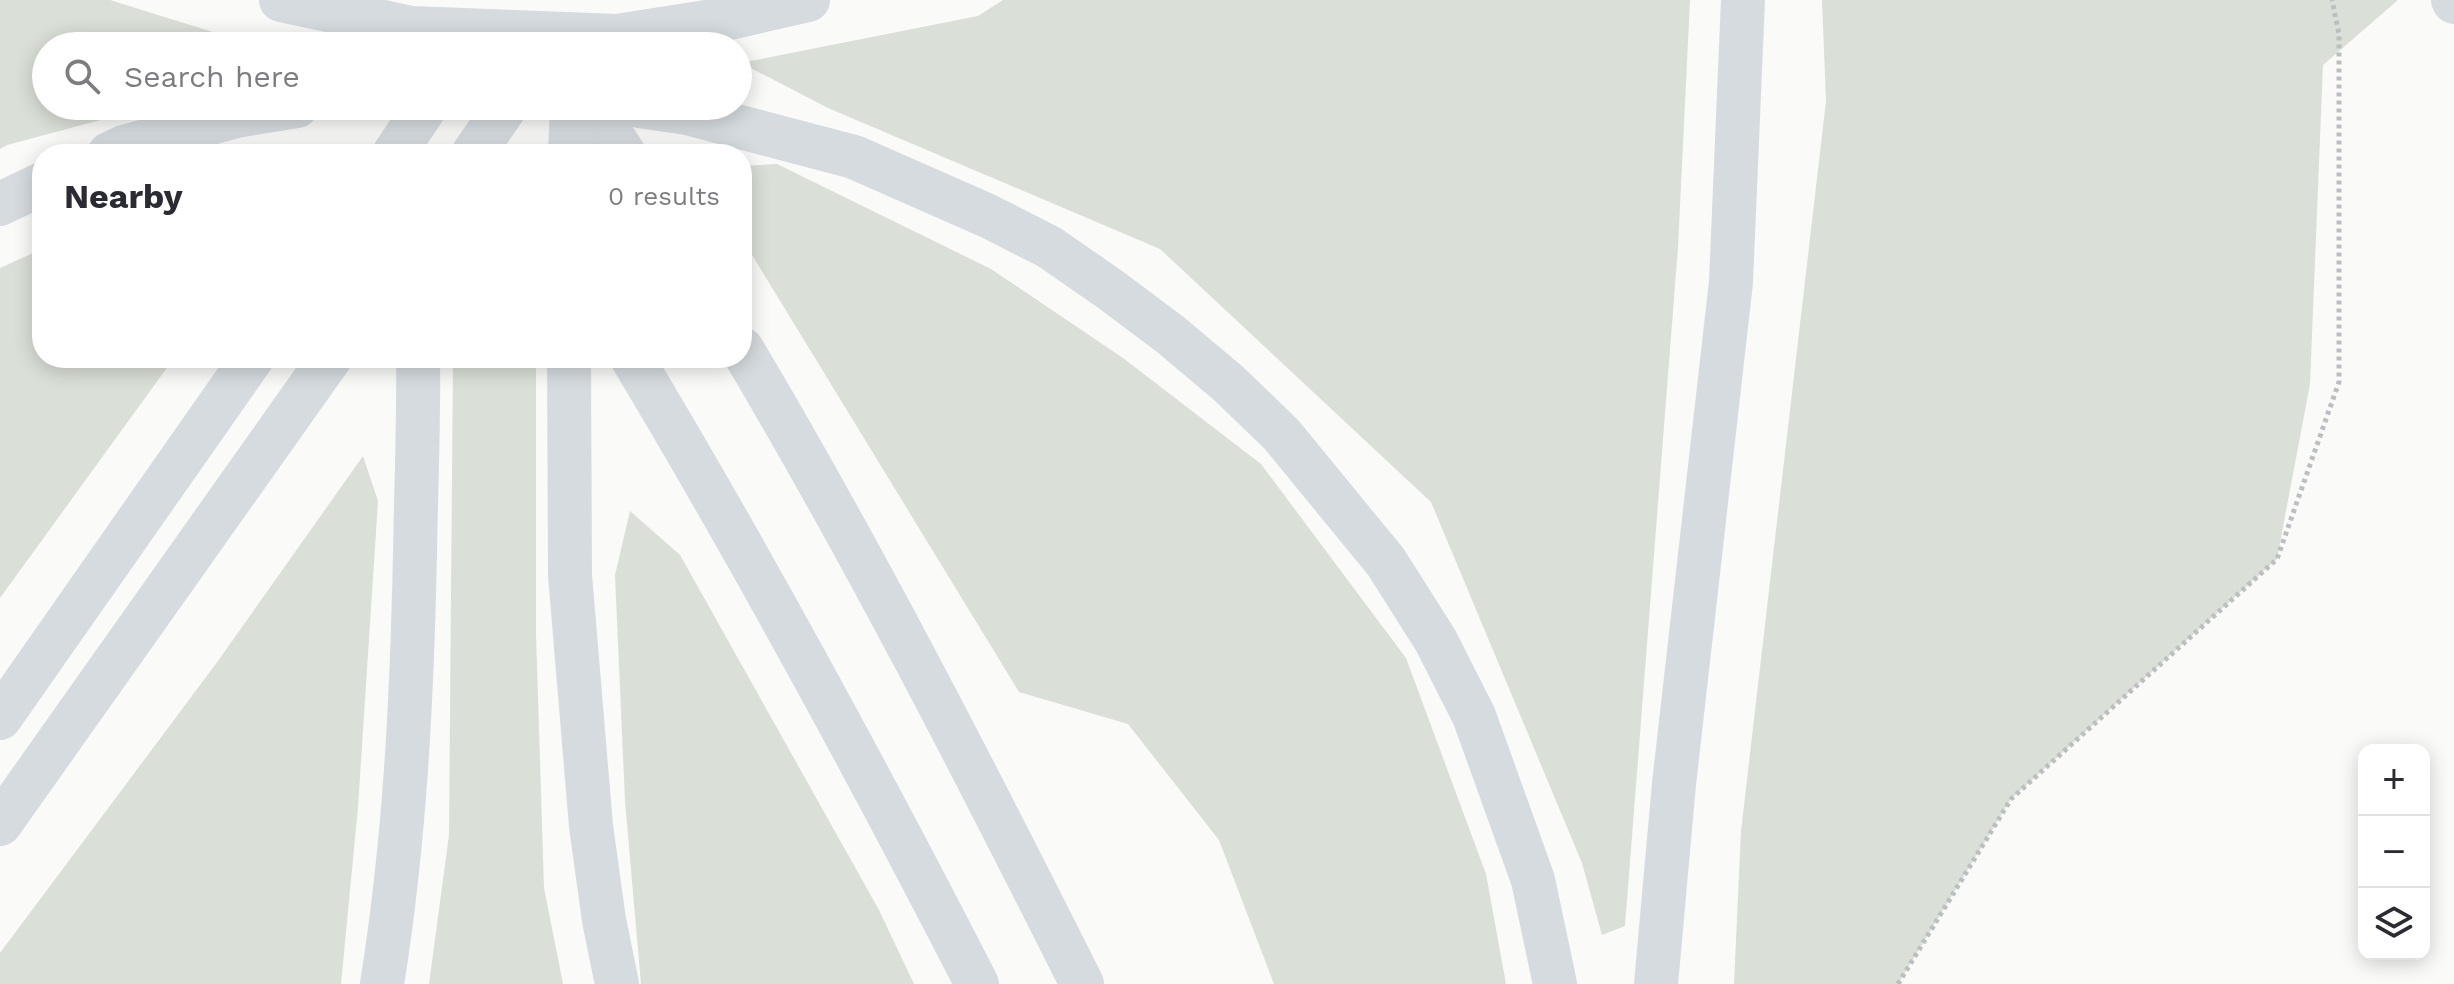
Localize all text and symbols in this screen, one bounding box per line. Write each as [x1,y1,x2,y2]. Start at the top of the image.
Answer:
search box [32,32,752,120]
icon: search [60,54,104,98]
text: Search here [124,59,300,94]
text: Nearby [64,176,183,216]
text: 0 results [608,181,720,211]
map controls [2358,744,2430,960]
button: + [2358,744,2430,816]
button: − [2358,816,2430,888]
button: layers [2358,888,2430,960]

